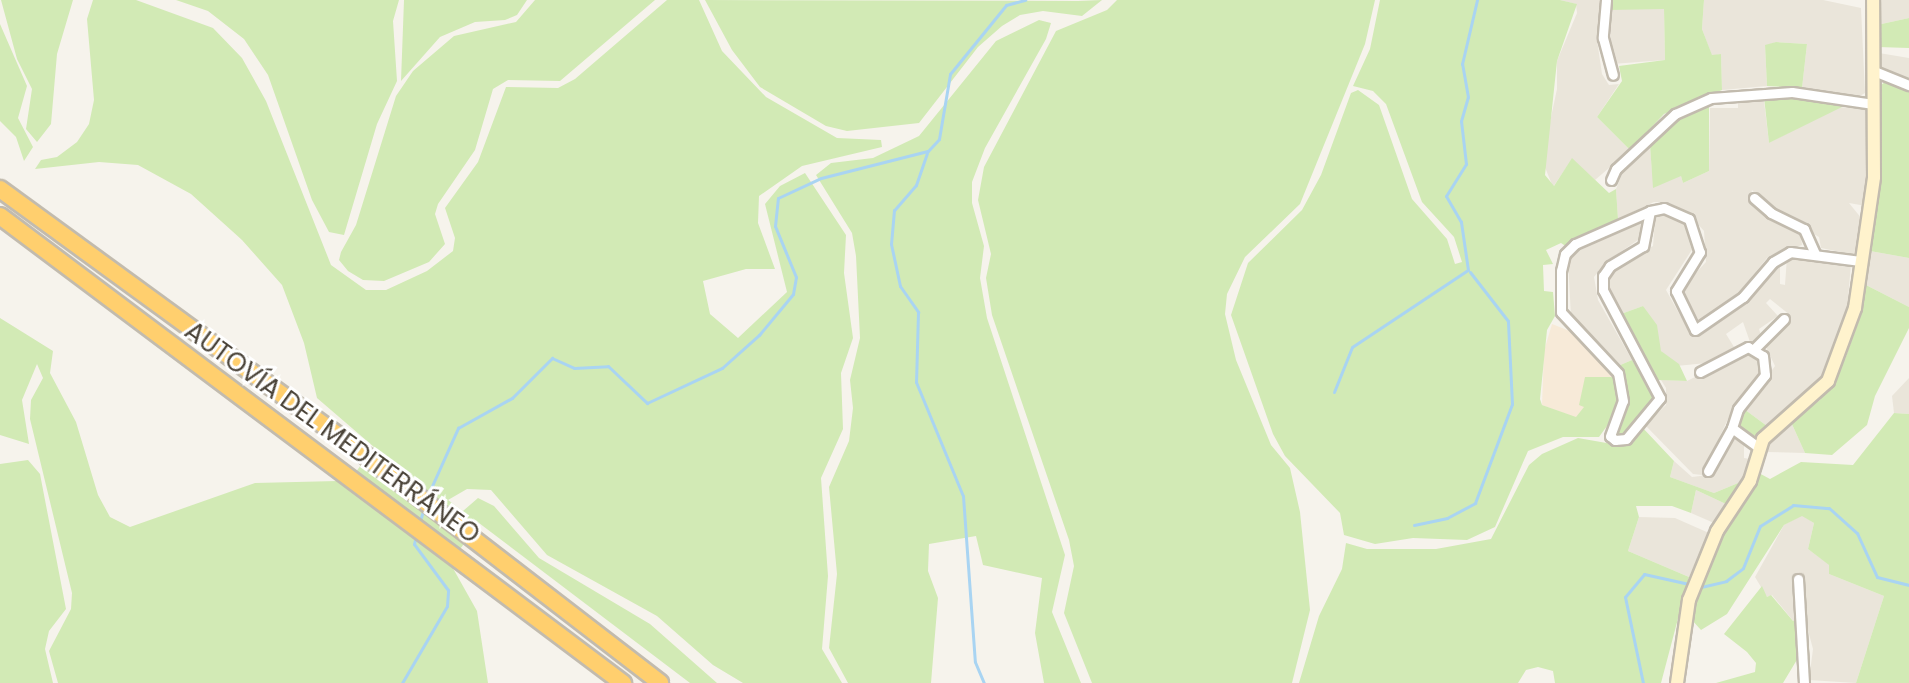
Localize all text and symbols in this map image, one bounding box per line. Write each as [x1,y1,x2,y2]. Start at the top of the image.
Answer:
street label: AUTOVÍA DEL MEDITERRÁNEO [178,315,486,551]

